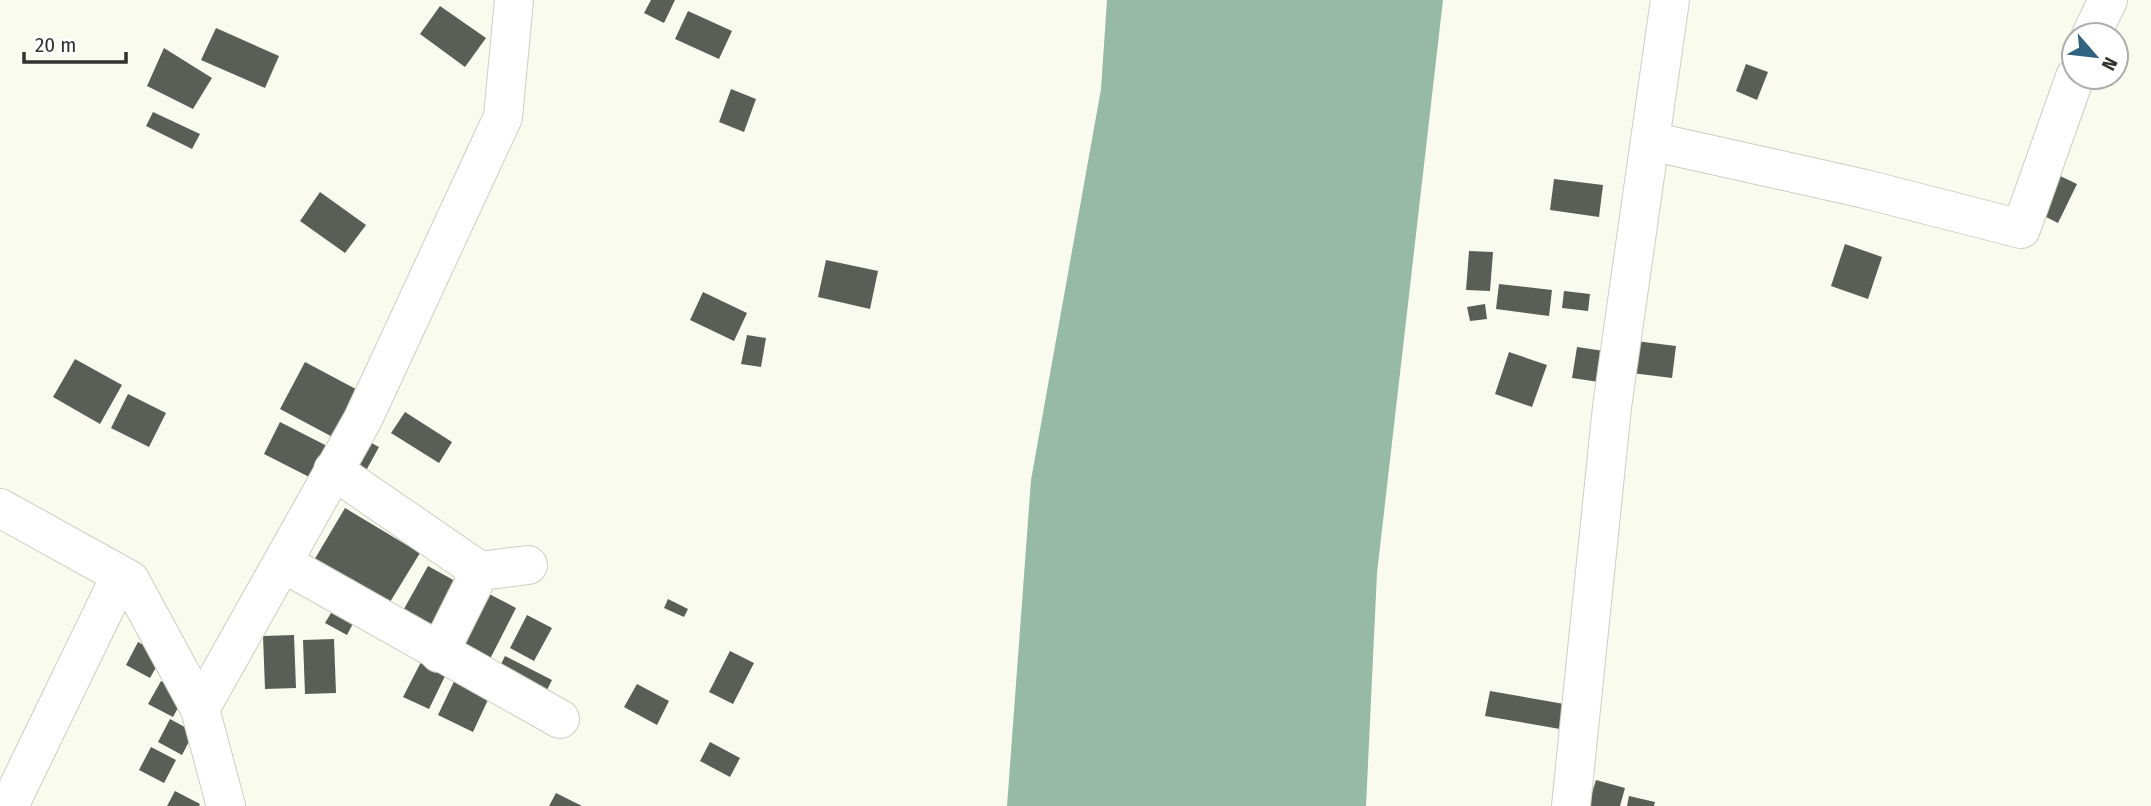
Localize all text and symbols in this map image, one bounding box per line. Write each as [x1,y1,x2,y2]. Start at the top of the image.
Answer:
scale bar [24,21,126,65]
north arrow [2060,21,2130,91]
text: 20 m [35,32,76,58]
text: N [2097,53,2122,74]

